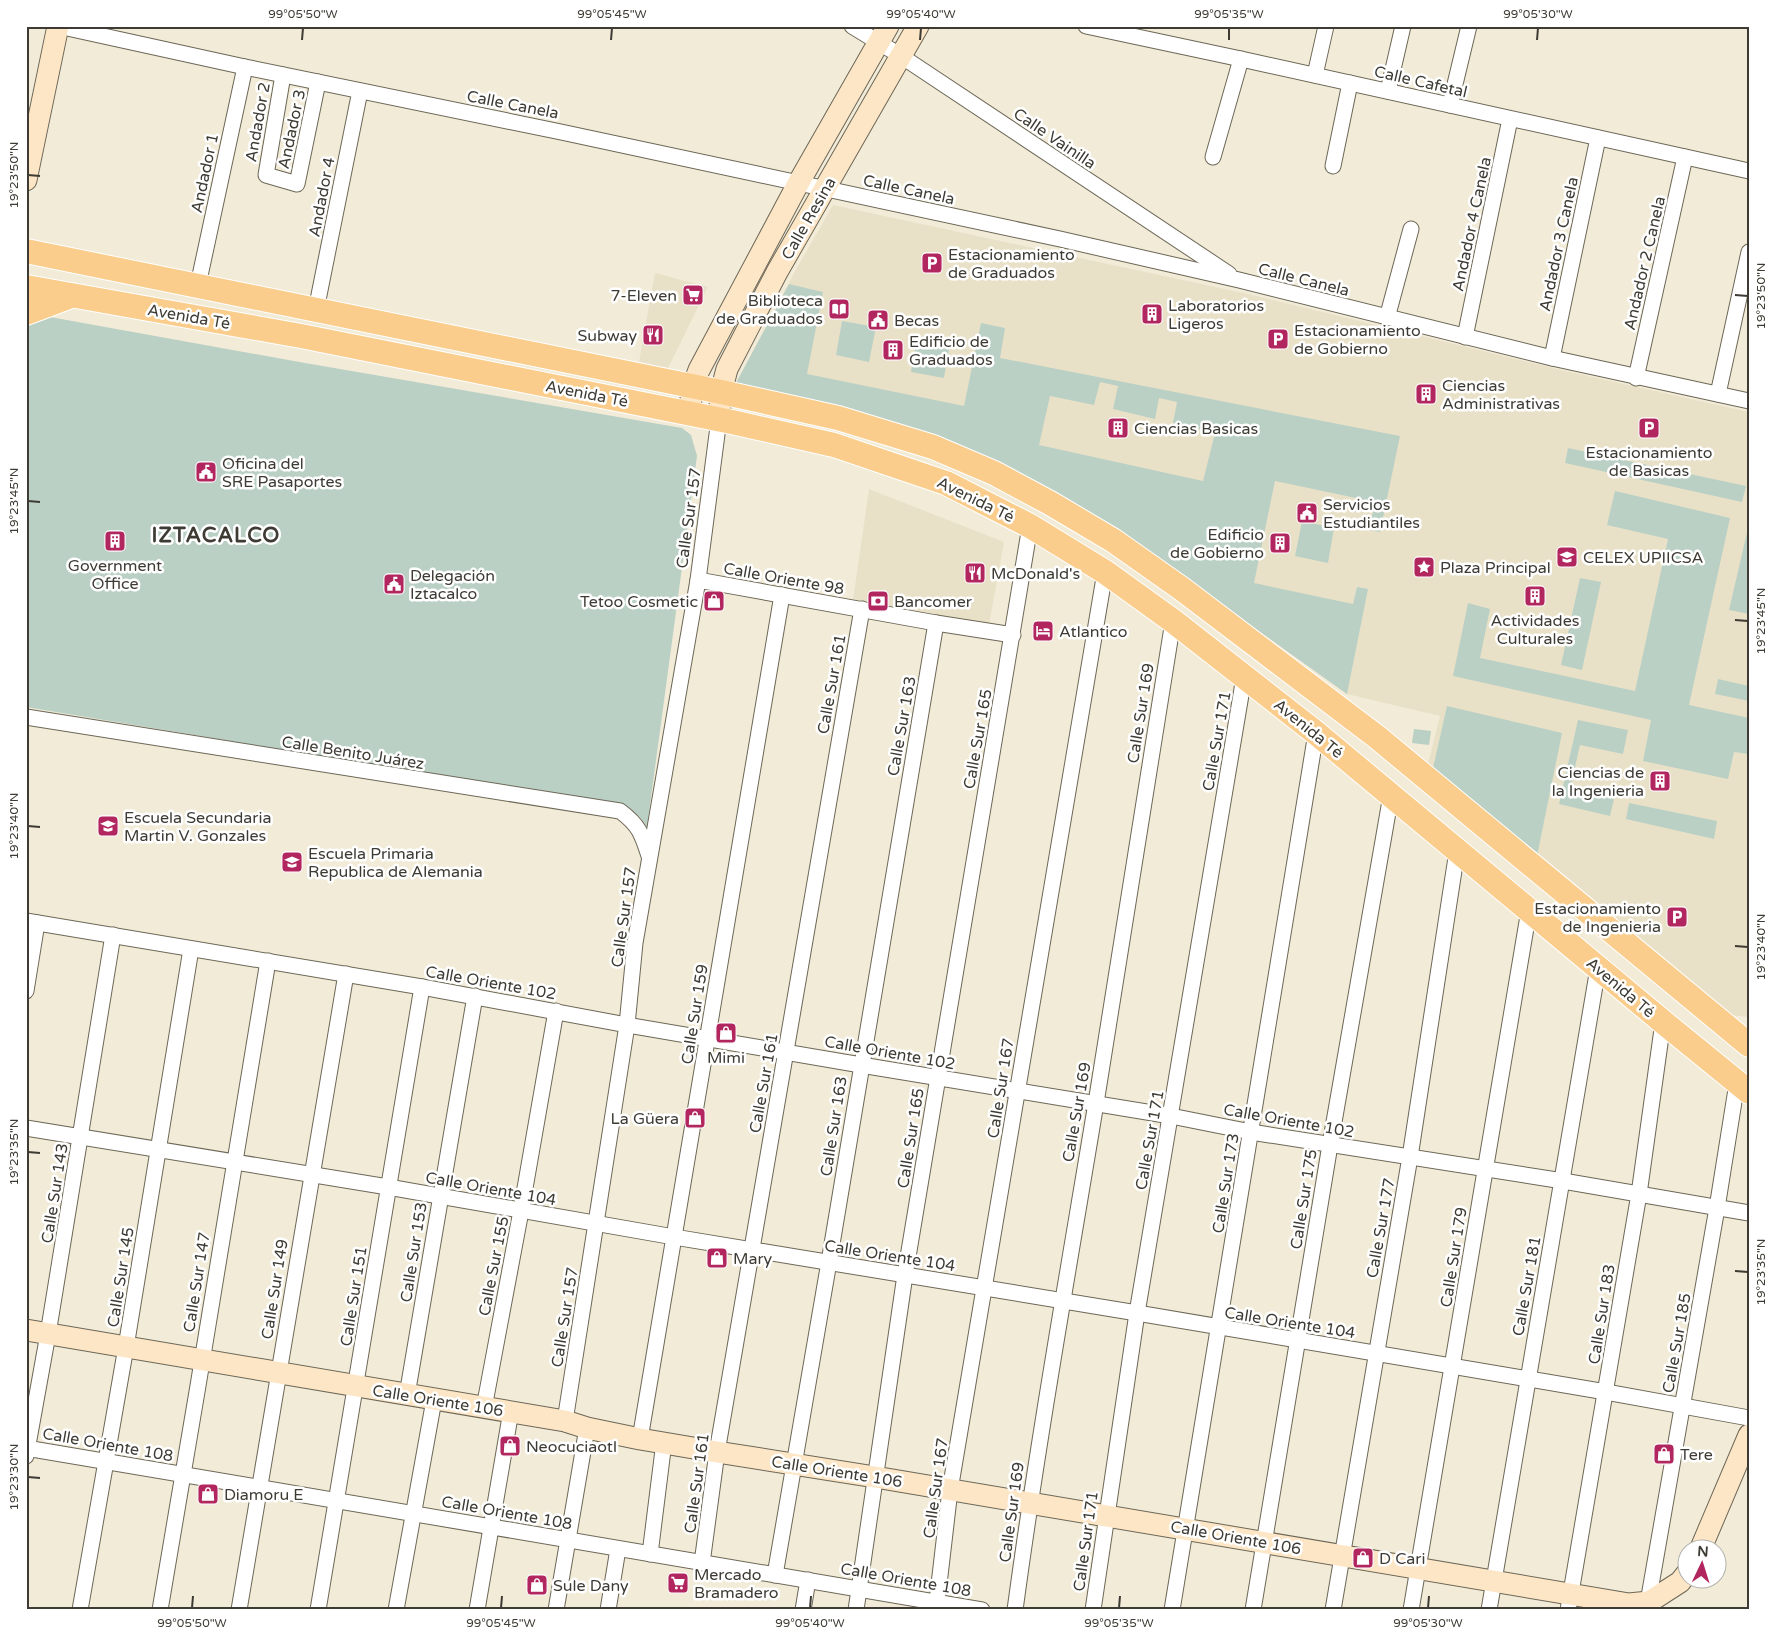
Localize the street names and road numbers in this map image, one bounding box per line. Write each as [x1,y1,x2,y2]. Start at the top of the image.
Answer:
street label: Calle Cafetal [1372,62,1469,102]
street label: Andador 2 [241,81,275,164]
street label: Calle Canela [465,86,560,124]
street label: Andador 3 [274,88,310,171]
street label: Calle Vainilla [1009,104,1099,174]
street label: Andador 1 [187,132,223,215]
street label: Andador 4 Canela [1448,155,1496,293]
street label: Andador 4 [304,156,340,239]
street label: Calle Canela [861,171,956,209]
street label: Calle Resina [777,174,841,263]
street label: Andador 3 Canela [1535,175,1583,313]
street label: Andador 2 Canela [1620,194,1670,332]
street label: Calle Canela [1256,259,1351,301]
street label: Avenida Té [146,300,232,334]
street label: Avenida Té [544,376,630,412]
street label: Calle Sur 157 [672,467,706,570]
street label: Avenida Té [934,473,1017,527]
street label: Calle Oriente 98 [722,559,846,599]
street label: Calle Sur 161 [813,633,851,736]
street label: Calle Sur 169 [1123,662,1159,765]
street label: Calle Sur 163 [883,675,921,778]
street label: Calle Sur 165 [959,688,997,791]
street label: Calle Sur 171 [1198,690,1236,793]
street label: Avenida Té [1270,695,1347,763]
street label: Calle Benito Juárez [280,732,426,774]
street label: Calle Sur 157 [607,866,641,969]
street label: Avenida Té [1582,953,1659,1022]
street label: Calle Oriente 102 [424,962,558,1004]
street label: Calle Sur 159 [677,963,713,1066]
street label: Calle Sur 161 [745,1032,783,1135]
street label: Calle Oriente 102 [823,1032,957,1074]
street label: Calle Sur 167 [983,1037,1019,1140]
street label: Calle Sur 169 [1058,1061,1096,1164]
street label: Calle Sur 163 [816,1075,852,1178]
street label: Calle Sur 165 [893,1087,929,1190]
street label: Calle Sur 171 [1131,1089,1169,1192]
street label: Calle Oriente 102 [1222,1100,1356,1142]
street label: Calle Sur 173 [1208,1132,1244,1235]
street label: Calle Sur 143 [37,1142,73,1245]
street label: Calle Sur 175 [1286,1148,1322,1251]
street label: Calle Oriente 104 [424,1168,558,1210]
street label: Calle Sur 177 [1362,1177,1400,1280]
street label: Calle Sur 153 [396,1201,432,1304]
street label: Calle Sur 179 [1436,1206,1472,1309]
street label: Calle Sur 155 [475,1215,513,1318]
street label: Calle Sur 145 [103,1226,139,1329]
street label: Calle Sur 147 [179,1231,215,1334]
street label: Calle Sur 181 [1508,1235,1546,1338]
street label: Calle Oriente 104 [823,1236,957,1276]
street label: Calle Sur 149 [257,1238,293,1341]
street label: Calle Sur 151 [336,1245,372,1348]
street label: Calle Sur 183 [1584,1263,1620,1366]
street label: Calle Sur 157 [547,1266,583,1369]
street label: Calle Sur 185 [1658,1292,1696,1395]
street label: Calle Oriente 104 [1223,1303,1357,1343]
street label: Calle Oriente 106 [371,1381,505,1421]
street label: Calle Oriente 108 [41,1424,175,1466]
street label: Calle Sur 161 [680,1432,714,1535]
street label: Calle Sur 167 [919,1437,953,1540]
street label: Calle Oriente 106 [770,1452,904,1492]
street label: Calle Sur 169 [995,1461,1029,1564]
street label: Calle Sur 171 [1069,1490,1103,1593]
street label: Calle Oriente 108 [440,1492,574,1534]
street label: Calle Oriente 106 [1169,1517,1303,1559]
street label: Calle Oriente 108 [839,1559,973,1601]

